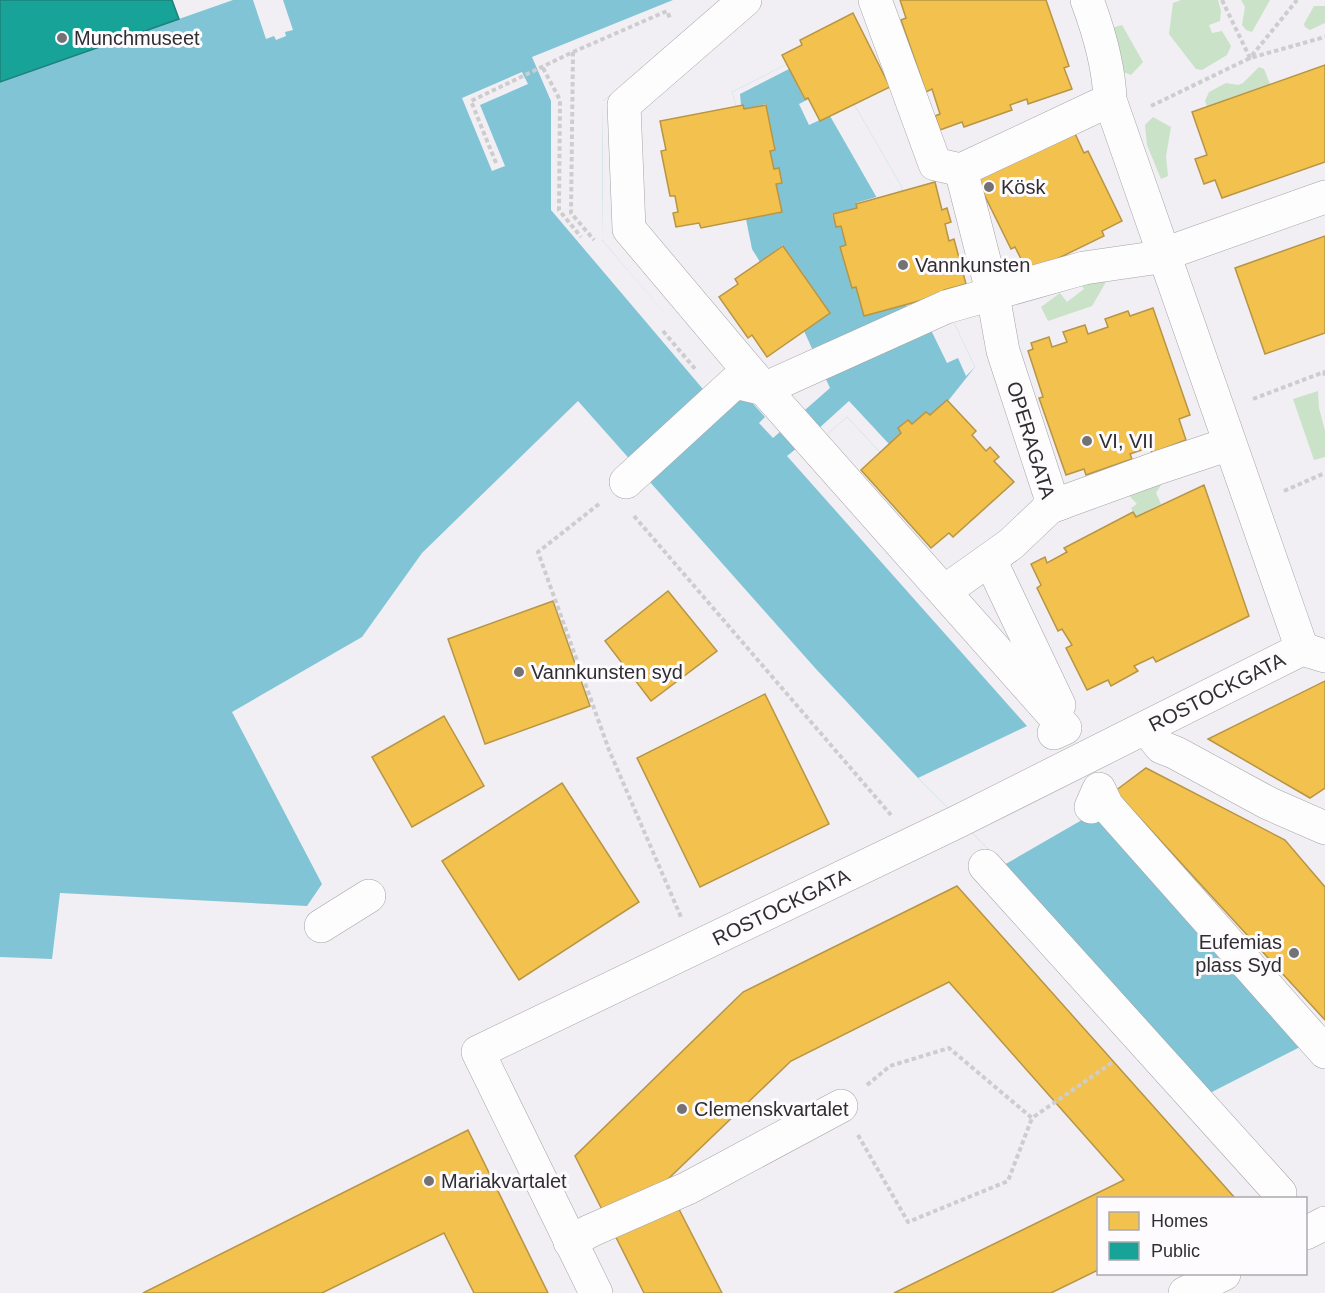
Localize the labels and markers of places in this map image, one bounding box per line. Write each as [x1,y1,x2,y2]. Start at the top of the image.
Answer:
place label: Munchmuseet [74,27,200,49]
marker: Munchmuseet [55,31,69,45]
place label: Kösk [1001,176,1046,198]
marker: Kösk [982,180,996,194]
place label: Vannkunsten [915,254,1030,276]
marker: Vannkunsten [896,258,910,272]
place label: VI, VII [1099,430,1153,452]
marker: VI, VII [1080,434,1094,448]
place label: Vannkunsten syd [531,661,683,683]
marker: Vannkunsten syd [512,665,526,679]
place label: Eufemias plass Syd [1195,931,1282,976]
marker: Eufemias plass Syd [1287,946,1301,960]
place label: Clemenskvartalet [694,1098,849,1120]
marker: Clemenskvartalet [675,1102,689,1116]
place label: Mariakvartalet [441,1170,567,1192]
marker: Mariakvartalet [422,1174,436,1188]

